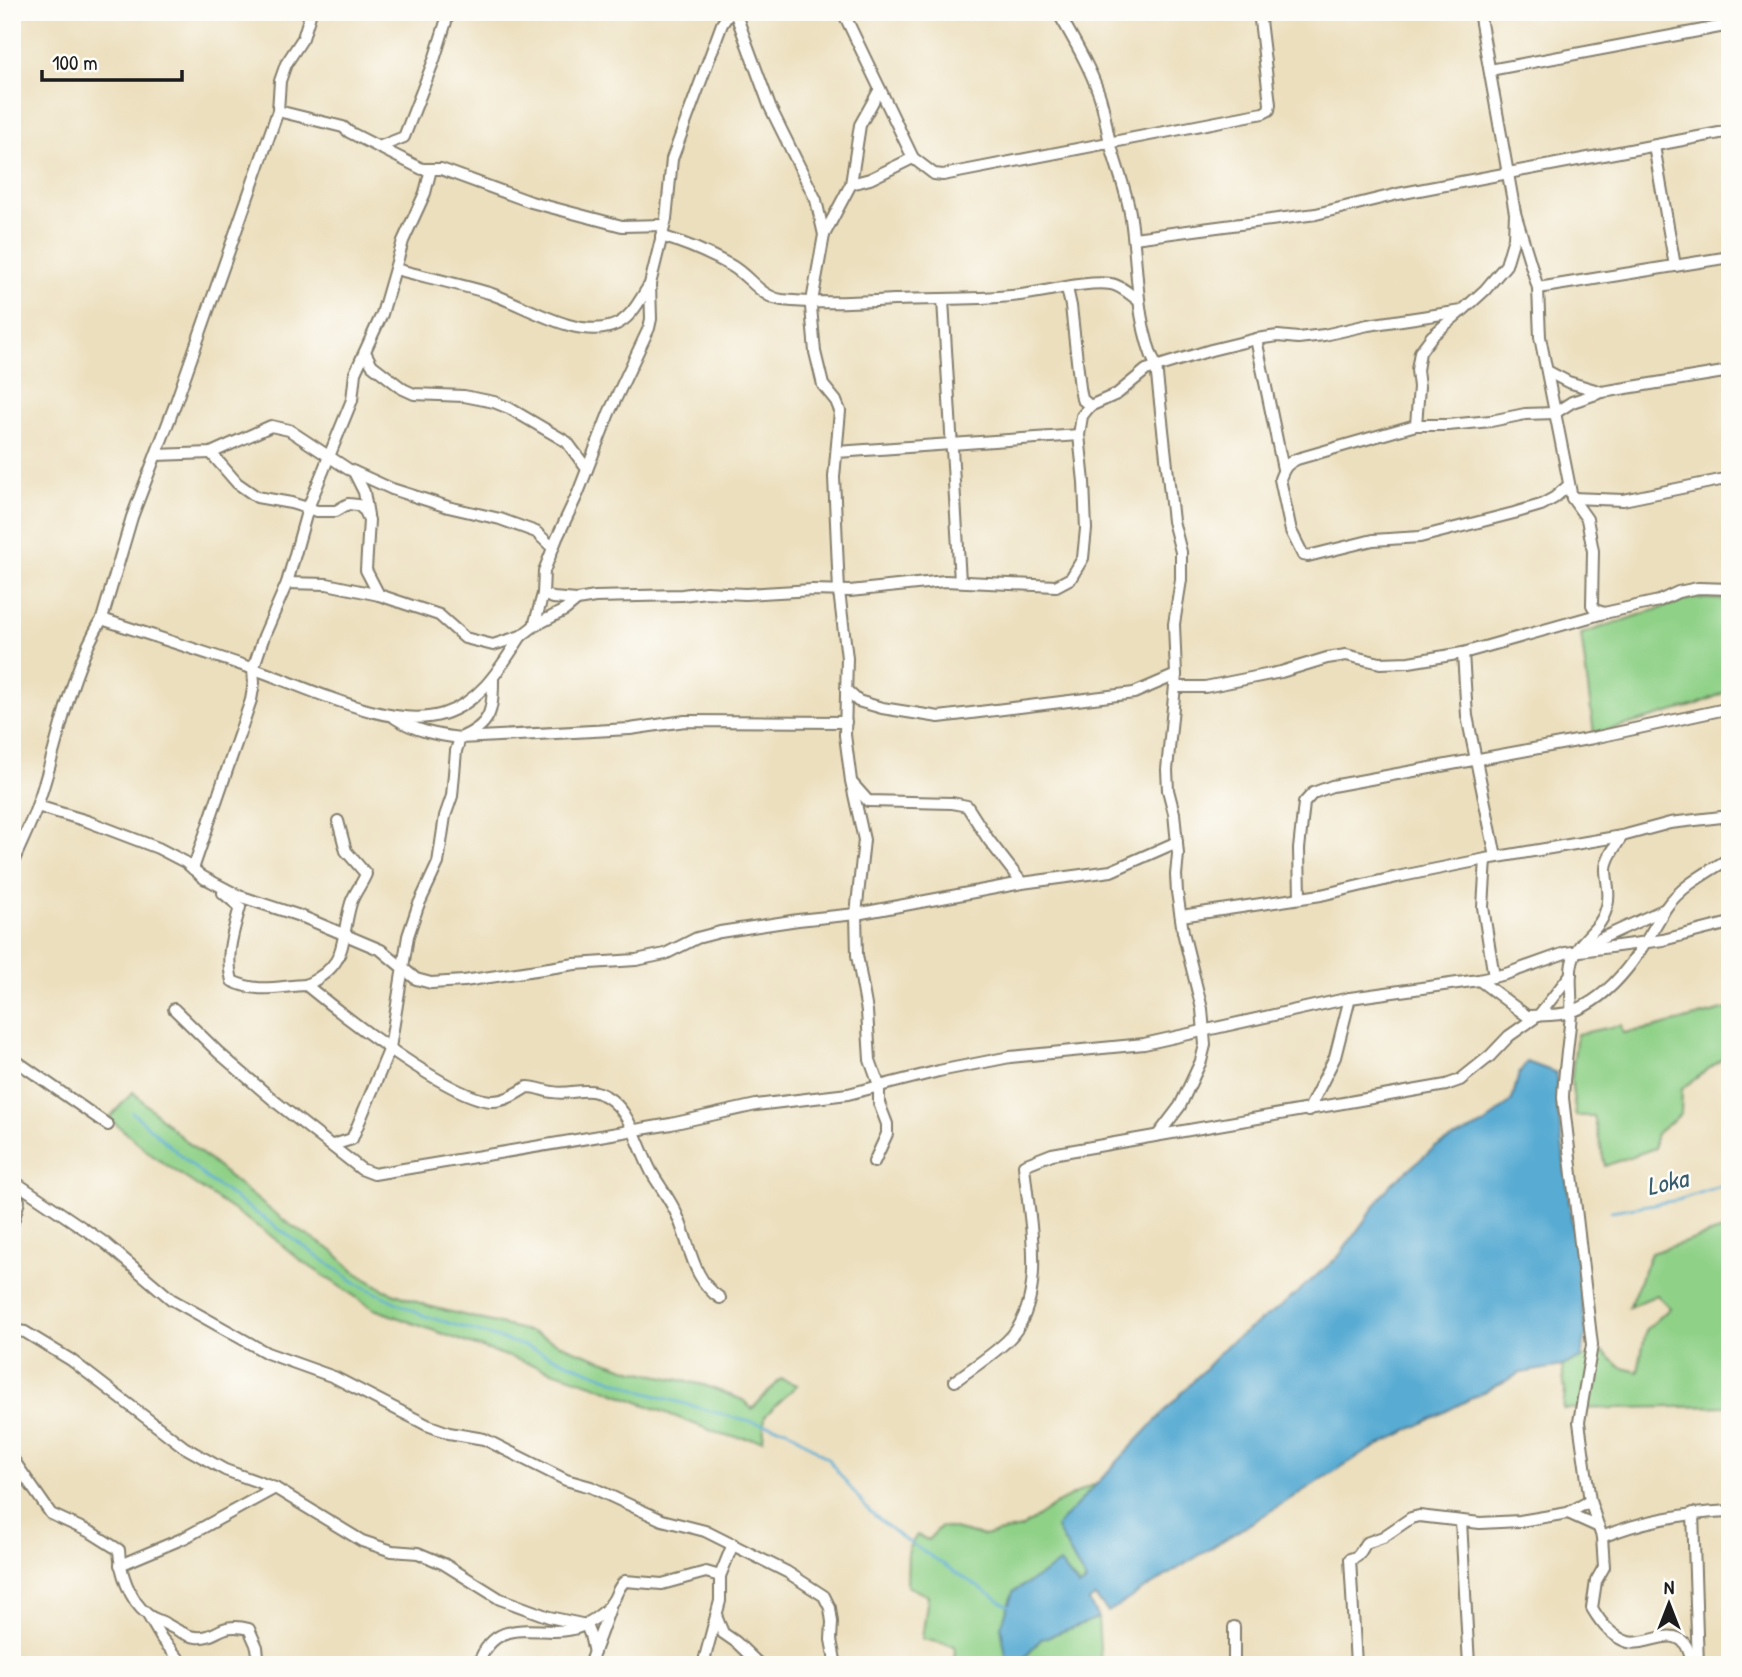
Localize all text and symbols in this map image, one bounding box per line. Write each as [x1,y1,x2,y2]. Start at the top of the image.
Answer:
scale bar [42,38,182,82]
text: 100 m [52,48,98,77]
water label: Loka [1643,1159,1694,1203]
north arrow [1634,1568,1704,1638]
text: N [1664,1574,1674,1600]

